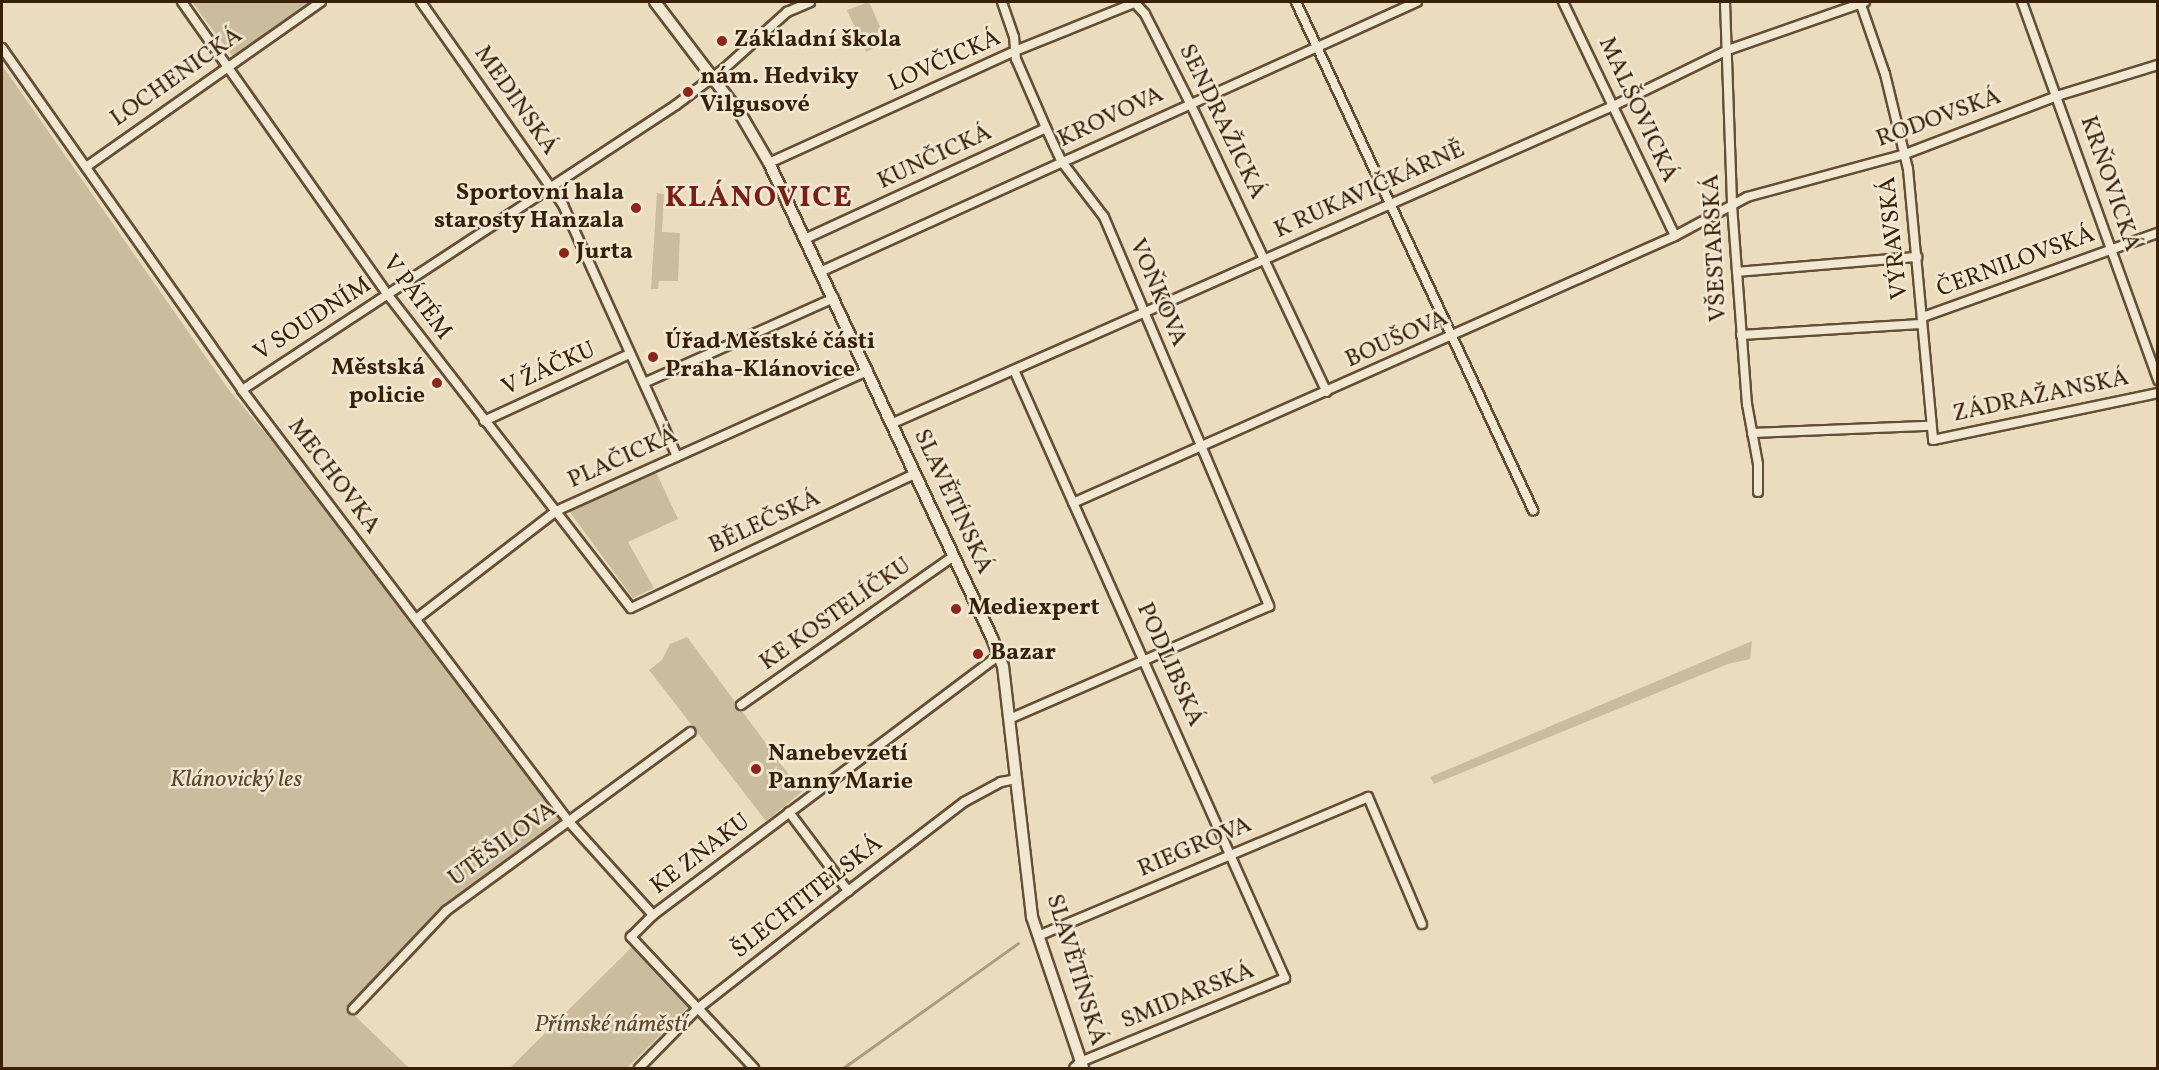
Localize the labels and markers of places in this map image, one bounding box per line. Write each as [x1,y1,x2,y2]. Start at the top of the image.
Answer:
place label: Základní škola [734,27,901,55]
marker: Základní škola [715,34,729,48]
place label: nám. Hedviky Vilgusové [700,64,859,120]
marker: nám. Hedviky Vilgusové [681,85,695,99]
place label: Sportovní hala starosty Hanzala [434,180,624,236]
marker: Sportovní hala starosty Hanzala [629,201,643,215]
place label: Jurta [576,239,633,267]
marker: Jurta [557,246,571,260]
place label: Úřad Městské části Praha-Klánovice [665,329,875,385]
marker: Úřad Městské části Praha-Klánovice [646,350,660,364]
place label: Městská policie [331,355,425,411]
marker: Městská policie [430,376,444,390]
place label: Mediexpert [968,595,1099,623]
marker: Mediexpert [949,602,963,616]
place label: Bazar [990,640,1056,668]
marker: Bazar [971,647,985,661]
place label: Nanebevzetí Panny Marie [768,741,913,797]
marker: Nanebevzetí Panny Marie [749,762,763,776]

